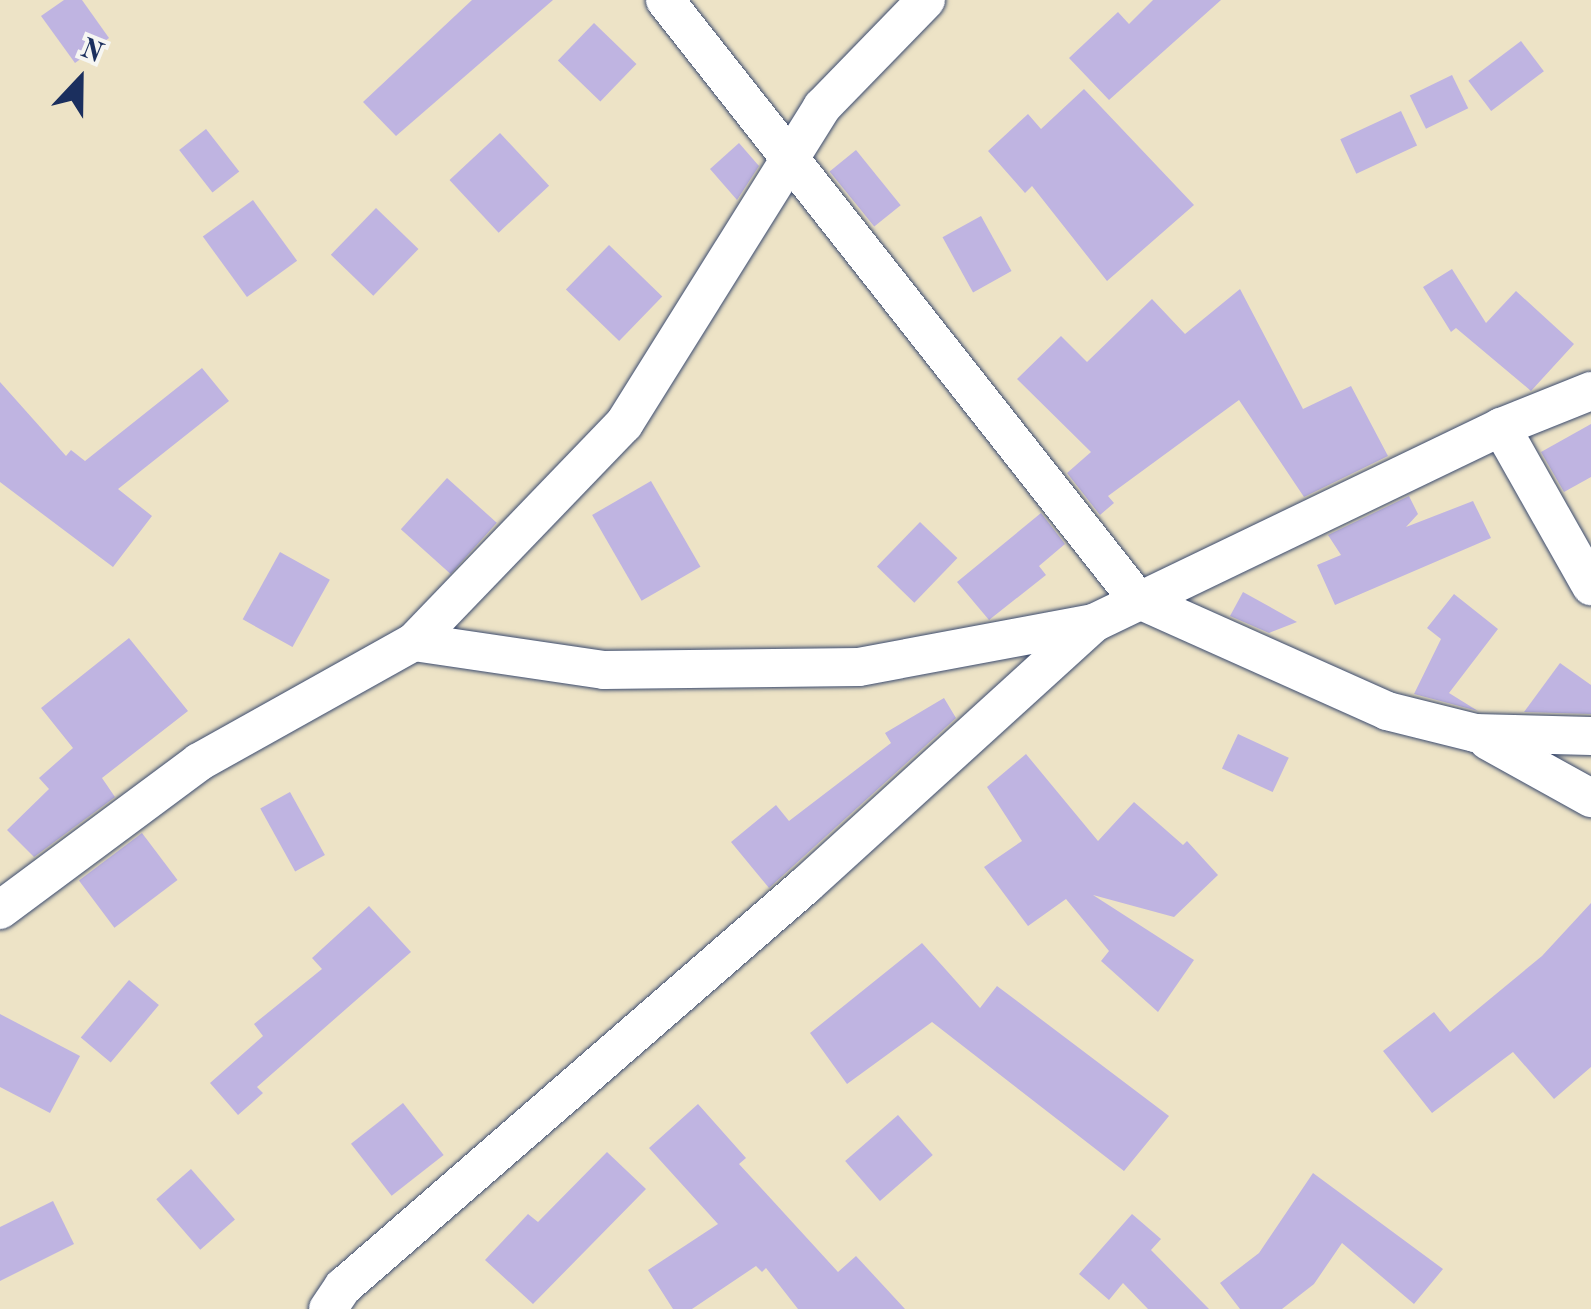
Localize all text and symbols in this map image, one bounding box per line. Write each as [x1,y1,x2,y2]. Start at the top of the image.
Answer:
north arrow [30,30,130,130]
text: N [76,35,106,69]

